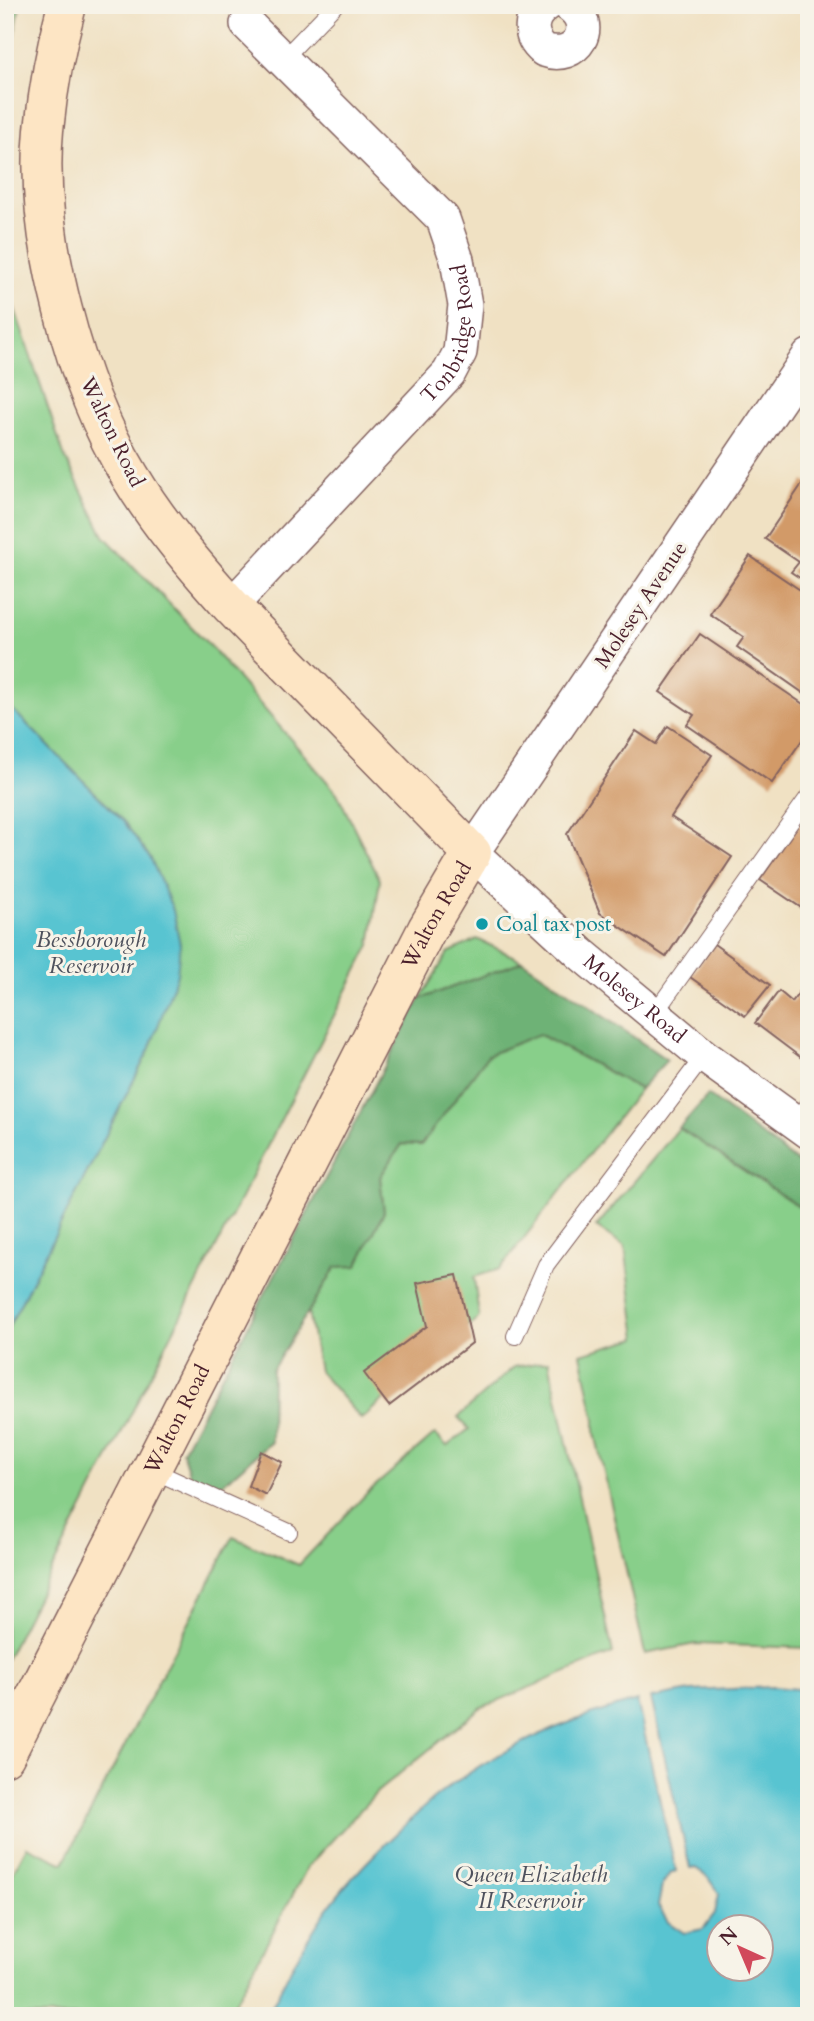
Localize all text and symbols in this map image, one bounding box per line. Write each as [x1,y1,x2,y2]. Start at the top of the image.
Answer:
street label: Tonbridge Road [414,262,480,409]
street label: Walton Road [72,371,151,492]
street label: Molesey Avenue [588,536,694,674]
street label: Walton Road [394,856,478,975]
place label: Coal tax post [496,910,612,939]
marker: Coal tax post [474,916,490,932]
water label: Bessborough Reservoir [36,924,146,981]
street label: Molesey Road [577,947,692,1050]
street label: Walton Road [136,1360,217,1480]
water label: Queen Elizabeth II Reservoir [455,1859,607,1916]
north arrow [706,1912,776,1982]
text: N [714,1921,744,1952]

